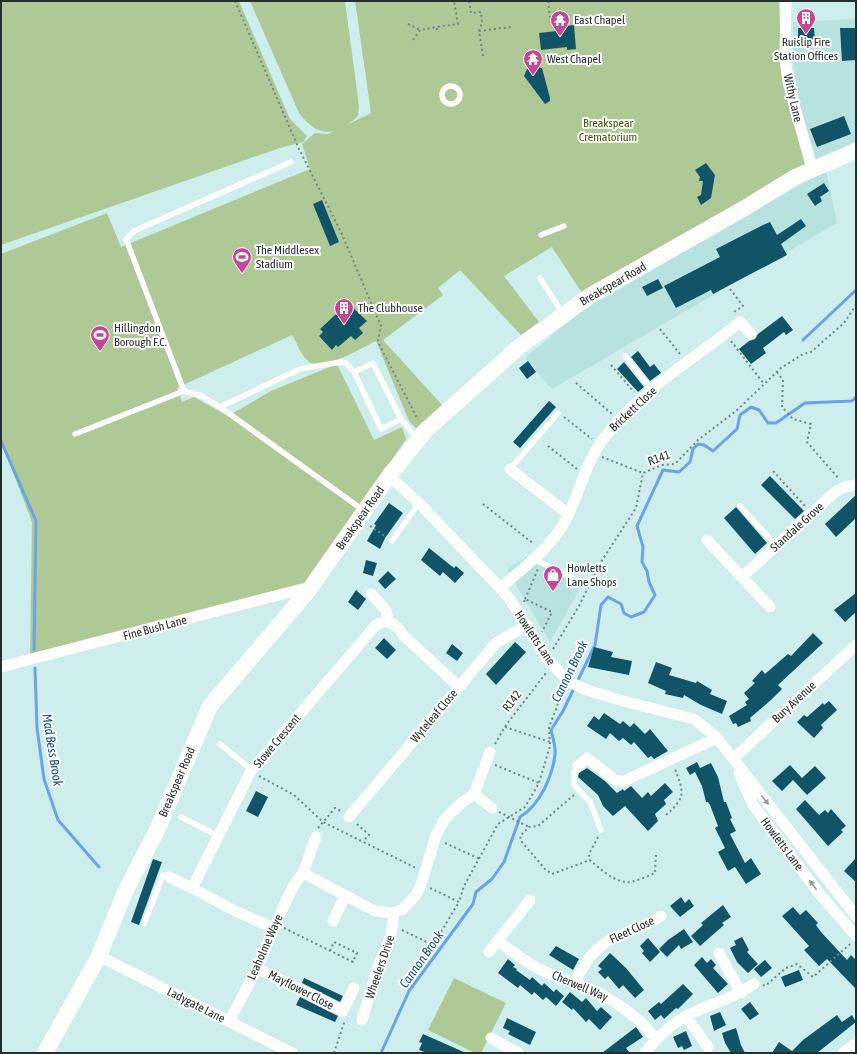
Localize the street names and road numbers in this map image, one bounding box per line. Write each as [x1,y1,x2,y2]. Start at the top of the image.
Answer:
street label: Withy Lane [781,73,805,123]
street label: Breakspear Road [577,259,649,309]
street label: Brickett Close [607,384,659,434]
street label: R141 [646,447,673,468]
street label: Breakspear Road [333,483,387,553]
street label: Standale Grove [767,499,827,555]
street label: Howletts Lane [512,608,558,668]
street label: Fine Bush Lane [122,613,188,643]
street label: Bury Avenue [769,678,819,726]
street label: Wyteleaf Close [408,687,460,745]
street label: R142 [500,688,524,714]
street label: Stowe Crescent [250,711,304,771]
street label: Breakspear Road [156,745,198,819]
street label: Howletts Lane [758,815,806,873]
street label: Leaholme Waye [244,912,286,982]
street label: Fleet Close [607,914,657,946]
street label: Wheelers Drive [363,933,397,1001]
street label: Mayflower Close [266,967,336,1013]
street label: Cherwell Way [550,968,610,1004]
street label: Ladygate Lane [165,984,227,1026]

